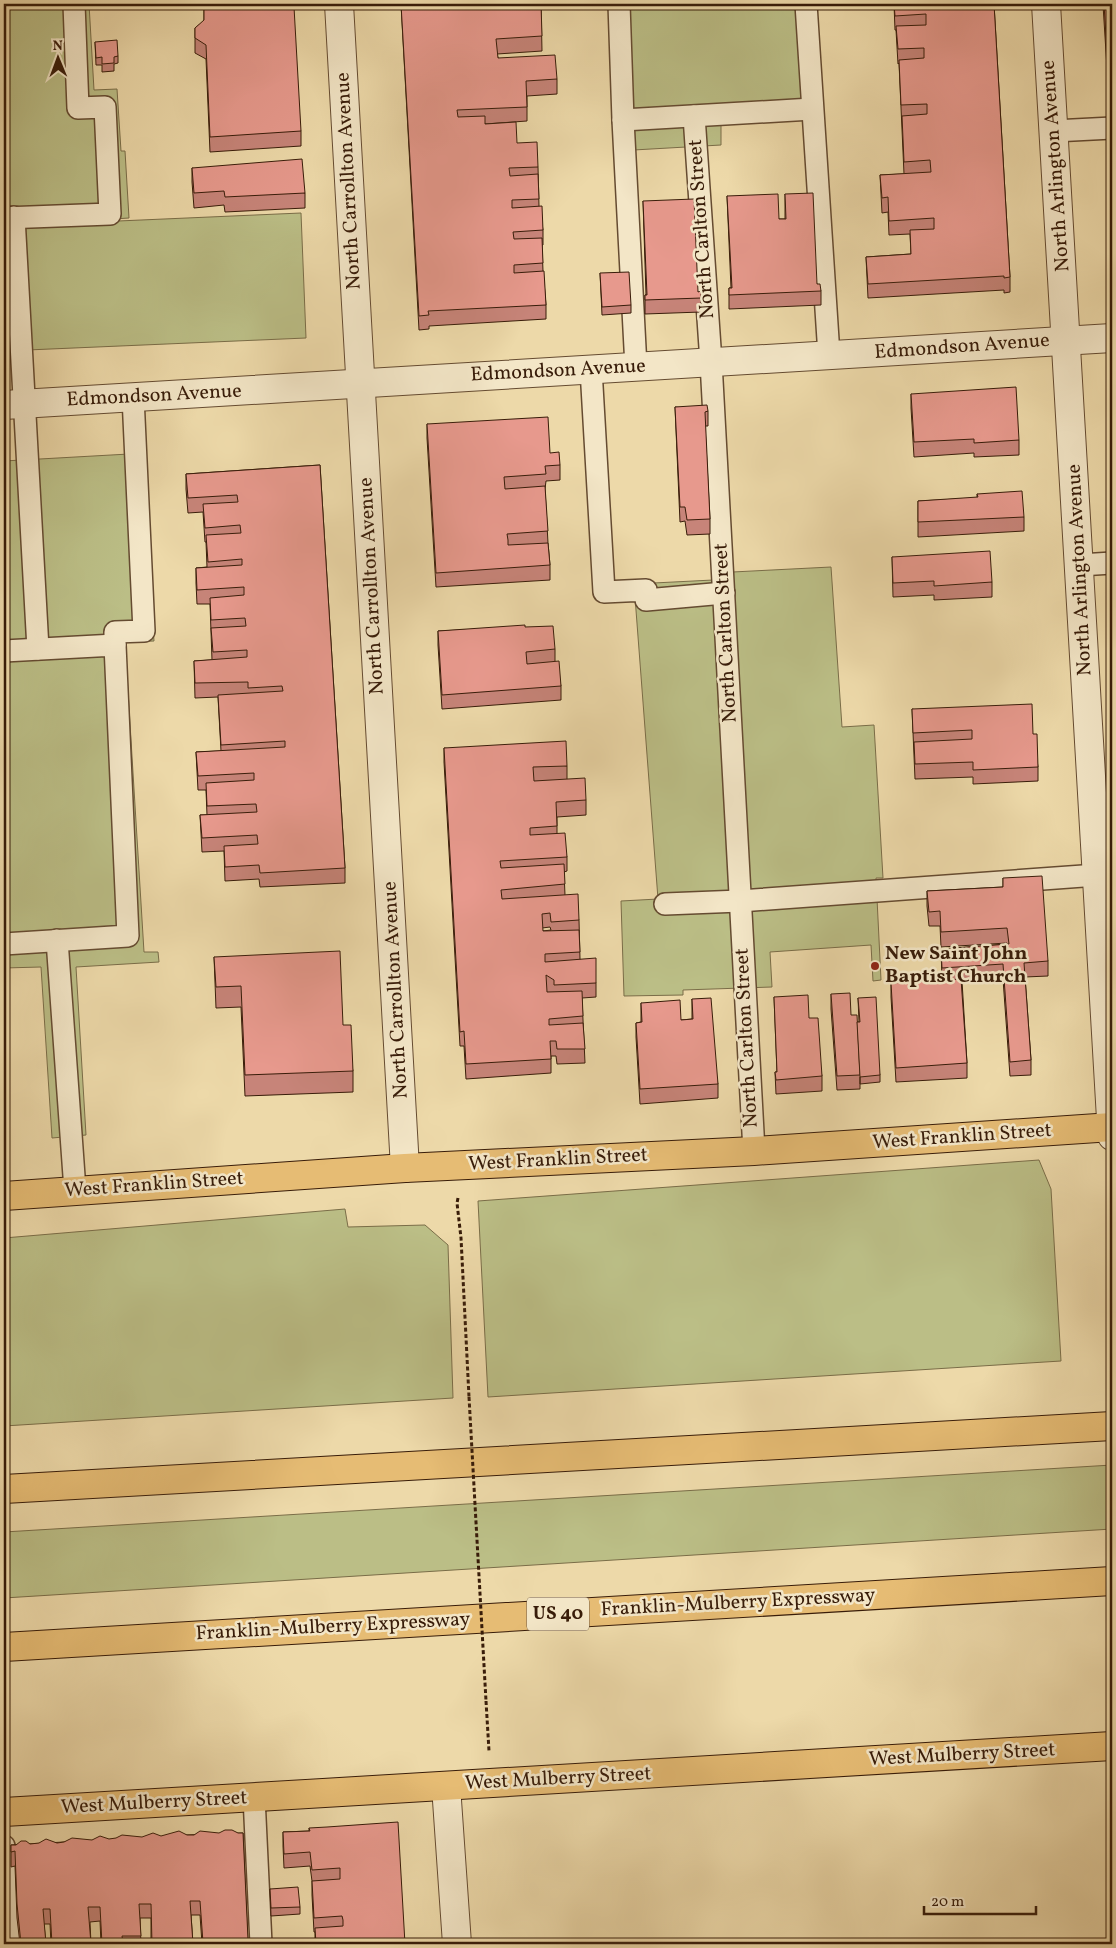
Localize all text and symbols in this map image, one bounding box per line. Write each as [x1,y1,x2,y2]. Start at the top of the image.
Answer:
north arrow [32,32,82,82]
text: N [53,37,63,56]
street label: North Arlington Avenue [1035,59,1077,273]
street label: North Carrollton Avenue [329,72,369,290]
street label: North Carlton Street [682,138,722,320]
street label: Edmondson Avenue [874,327,1050,367]
street label: Edmondson Avenue [470,352,646,390]
street label: Edmondson Avenue [66,377,242,415]
street label: North Arlington Avenue [1060,463,1100,677]
street label: North Carrollton Avenue [352,477,392,695]
street label: North Carlton Street [707,542,745,724]
street label: North Carrollton Avenue [376,881,416,1099]
place label: New Saint John Baptist Church [885,940,1027,991]
street label: North Carlton Street [728,947,766,1129]
marker: New Saint John Baptist Church [869,960,881,972]
street label: West Franklin Street [871,1117,1053,1157]
street label: West Franklin Street [468,1141,648,1179]
street label: West Franklin Street [63,1165,245,1205]
street label: Franklin-Mulberry Expressway [600,1582,876,1624]
road number: US 40 [527,1598,589,1630]
street label: Franklin-Mulberry Expressway [195,1606,471,1648]
street label: West Mulberry Street [868,1736,1056,1774]
street label: West Mulberry Street [464,1760,652,1798]
street label: West Mulberry Street [60,1784,248,1822]
scale bar [924,1883,1036,1915]
text: 20 m [931,1892,964,1913]

